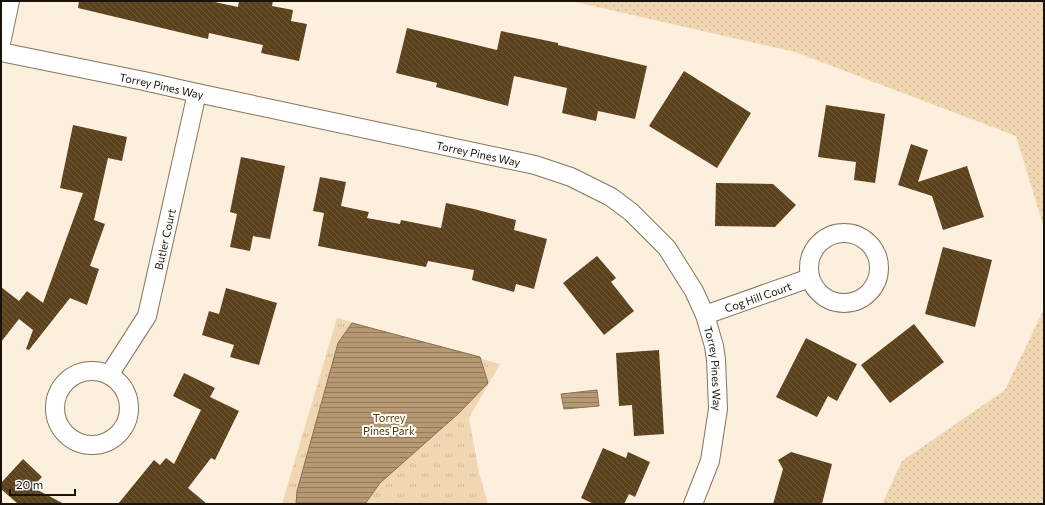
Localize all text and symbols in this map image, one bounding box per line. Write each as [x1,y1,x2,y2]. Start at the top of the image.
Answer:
street label: Torrey Pines Way [118,70,205,101]
street label: Torrey Pines Way [435,138,522,168]
street label: Butler Court [151,207,177,271]
street label: Cog Hill Court [723,278,794,314]
street label: Torrey Pines Way [702,324,725,411]
park label: Torrey Pines Park [363,411,415,437]
scale bar [10,471,75,497]
text: 20 m [16,477,43,491]

